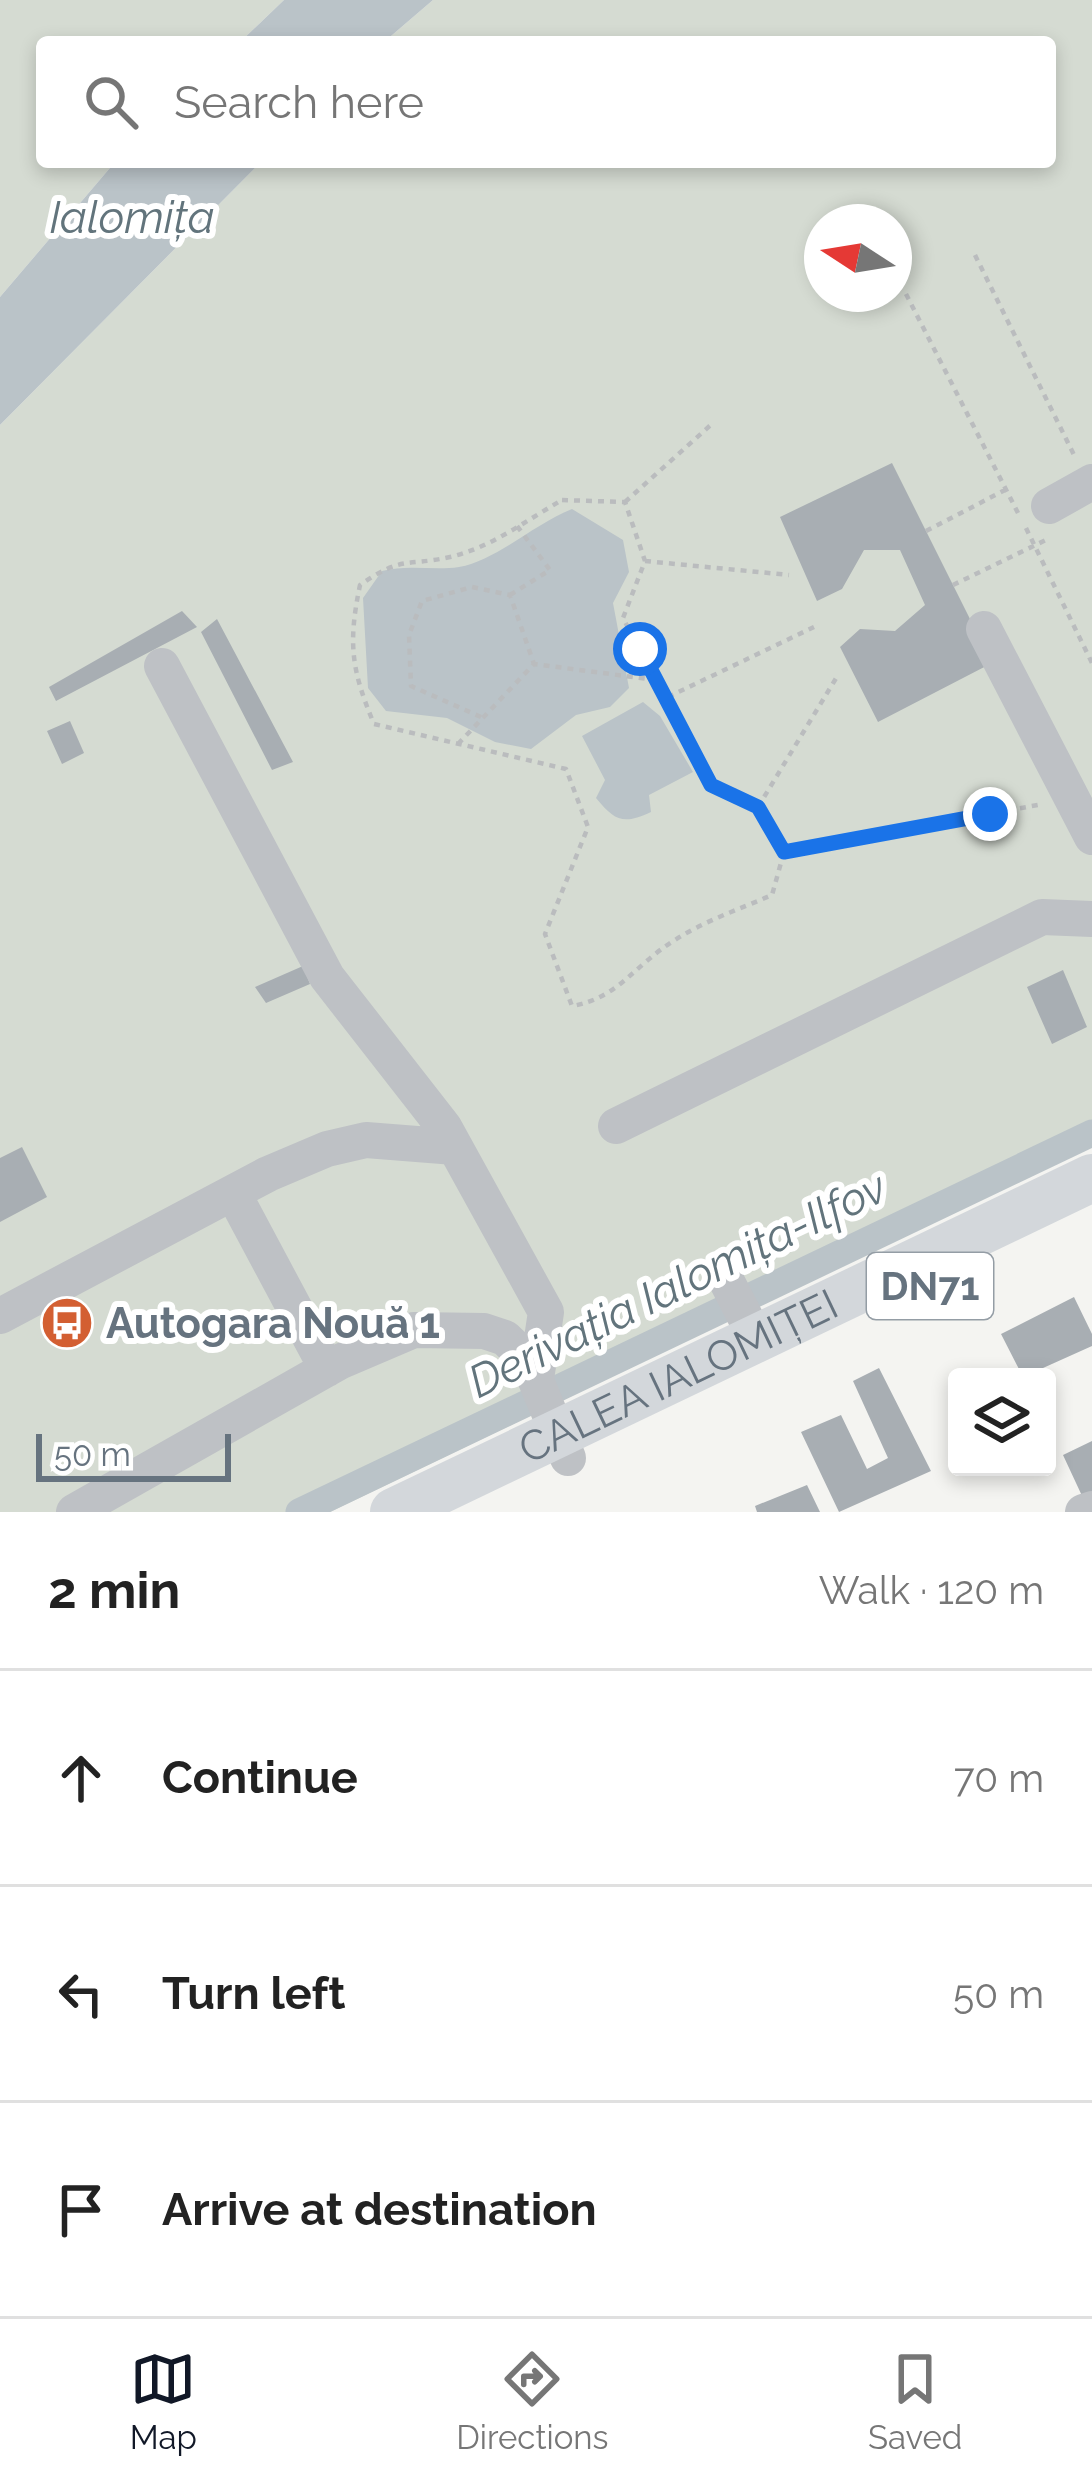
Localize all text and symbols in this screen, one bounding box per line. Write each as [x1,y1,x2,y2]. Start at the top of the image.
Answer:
search box [36,36,1056,168]
icon: search [78,69,144,135]
text: Search here [174,76,424,129]
water label: Ialomița [49,191,215,244]
north arrow [804,204,912,312]
route start [613,622,667,676]
route end [963,787,1017,841]
water label: Derivația Ialomița-Ilfov [460,1160,896,1409]
road number: DN71 [867,1253,993,1319]
street label: CALEA IALOMIȚEI [511,1279,846,1474]
bus stop icon: Autogara Nouă 1 [39,1295,95,1351]
place label: Autogara Nouă 1 [106,1299,440,1348]
map controls [948,1368,1056,1476]
button: layers [948,1368,1056,1476]
scale bar [36,1428,231,1481]
text: 50 m [54,1435,131,1474]
text: 2 min [48,1560,180,1620]
text: Walk · 120 m [819,1567,1044,1613]
icon: ahead [48,1745,114,1811]
text: Continue [162,1751,358,1804]
text: 70 m [954,1755,1044,1801]
icon: left [48,1961,114,2027]
text: Turn left [162,1967,345,2020]
text: 50 m [953,1971,1044,2017]
icon: arrive [48,2177,114,2243]
text: Arrive at destination [162,2183,597,2236]
tab: Map [130,2346,197,2457]
tab: Directions [456,2346,609,2457]
tab: Saved [868,2346,962,2457]

